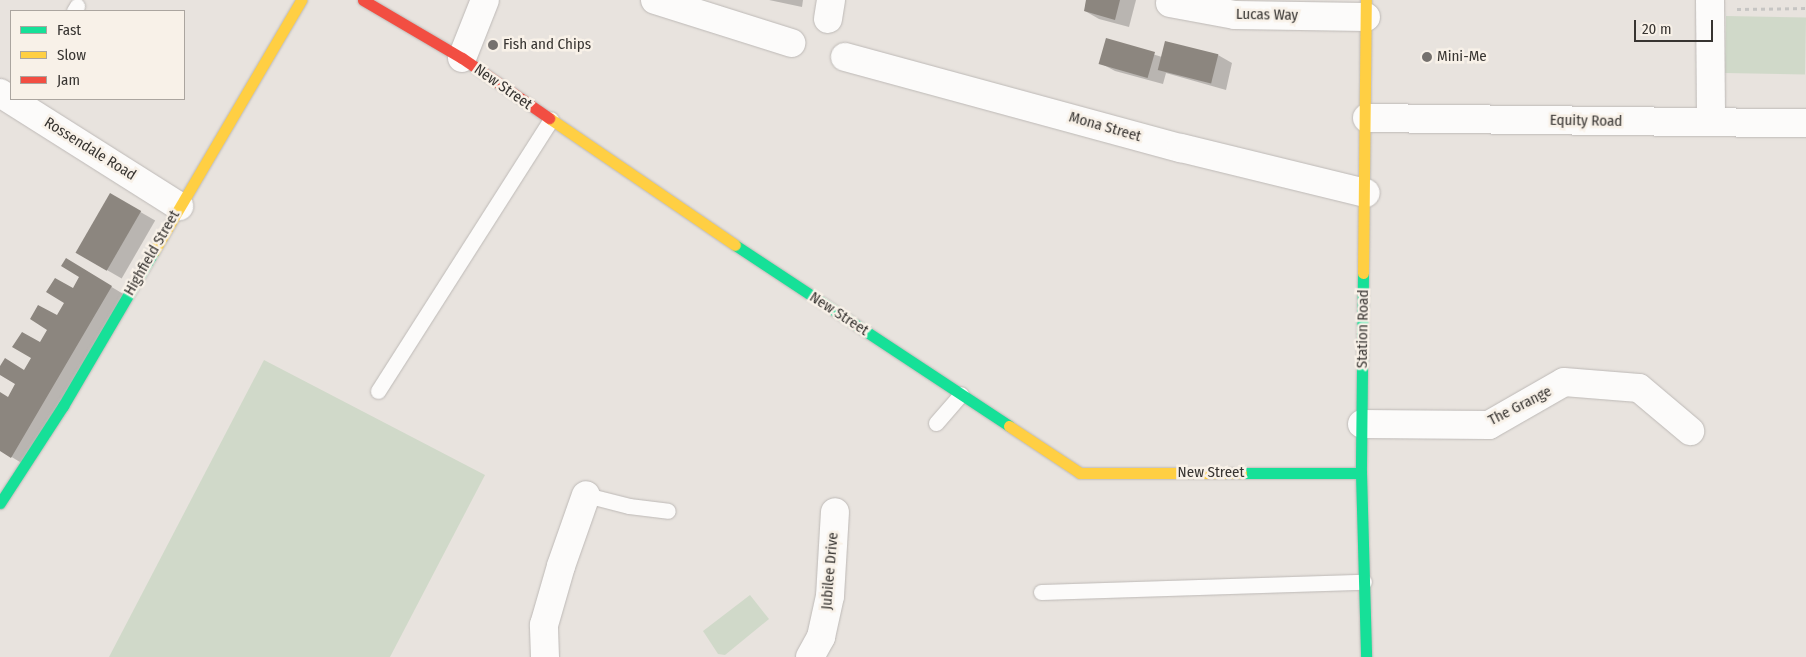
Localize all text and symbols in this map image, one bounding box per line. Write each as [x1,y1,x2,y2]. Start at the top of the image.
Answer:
street label: Lucas Way [1236,5,1298,25]
legend [10,10,185,100]
scale bar [1636,10,1715,42]
text: 20 m [1642,20,1672,38]
text: Fast [57,21,81,39]
place label: Fish and Chips [503,36,591,54]
marker: Fish and Chips [487,39,499,51]
text: Slow [57,46,86,64]
place label: Mini-Me [1437,48,1487,66]
marker: Mini-Me [1421,51,1433,63]
street label: New Street [470,60,536,114]
text: Jam [57,71,80,89]
street label: Mona Street [1067,108,1143,146]
street label: Equity Road [1550,111,1622,131]
street label: Rossendale Road [41,114,139,184]
street label: Highfield Street [120,207,184,299]
street label: New Street [806,288,872,340]
street label: Station Road [1353,290,1373,368]
street label: The Grange [1485,382,1555,430]
street label: New Street [1178,464,1244,482]
street label: Jubilee Drive [818,532,842,610]

